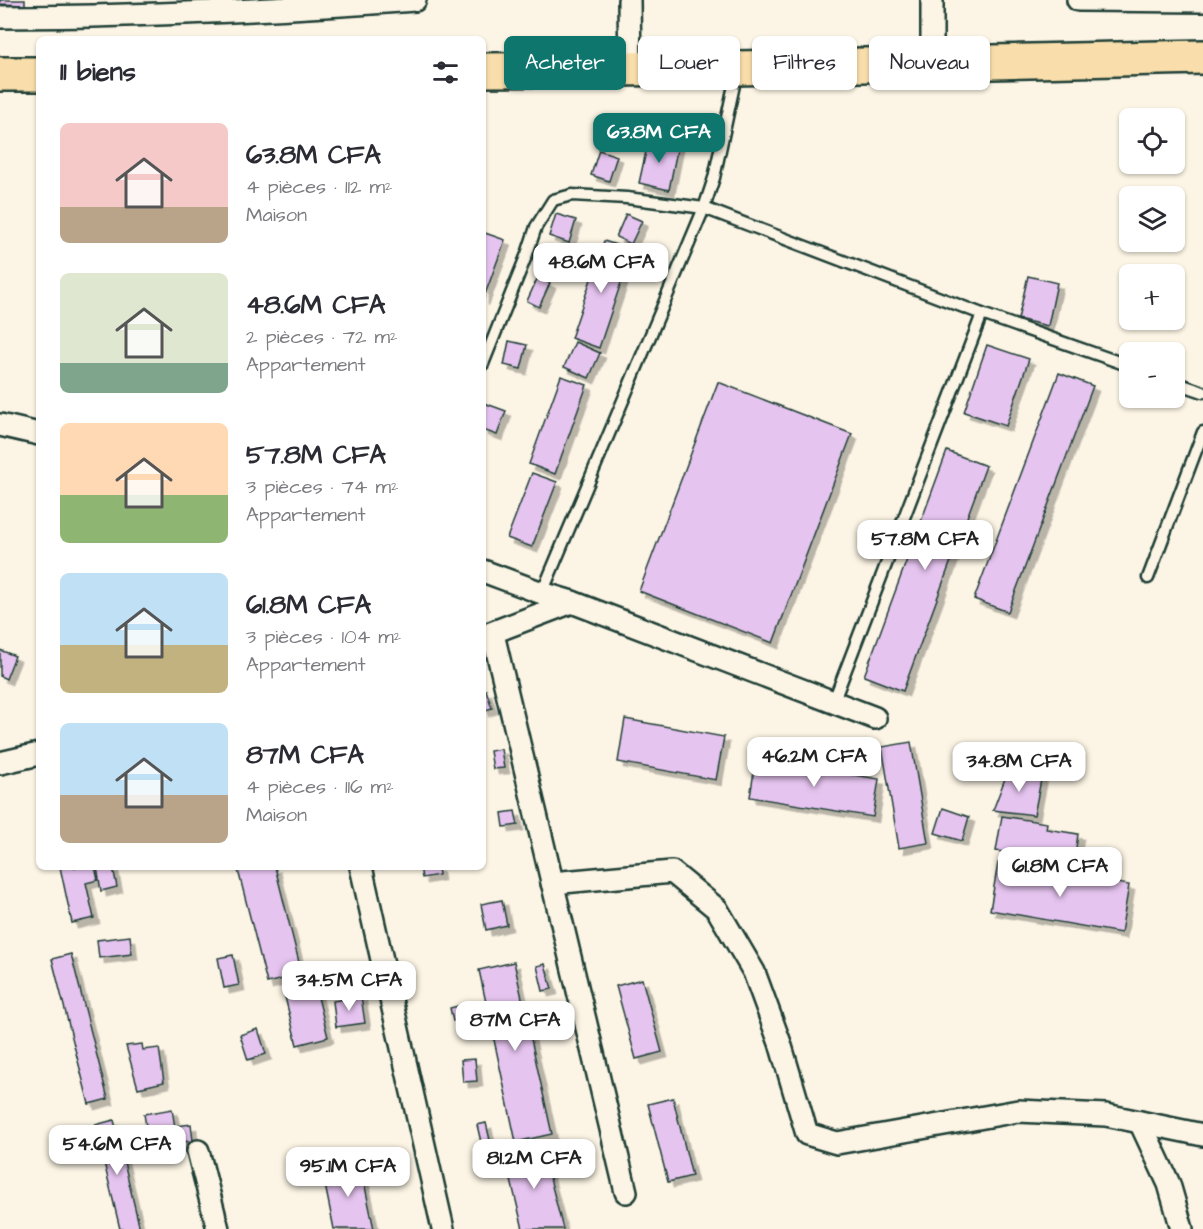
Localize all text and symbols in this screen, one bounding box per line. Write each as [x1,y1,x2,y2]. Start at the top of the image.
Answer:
chip: Acheter [504,36,626,90]
chip: Louer [638,36,740,90]
chip: Filtres [752,36,857,90]
chip: Nouveau [869,36,990,90]
text: 11 biens [60,54,136,90]
icon: filters [429,56,462,89]
map controls [1119,108,1185,408]
button: locate [1119,108,1185,174]
pin: 63.8M CFA [590,113,728,164]
text: 63.8M CFA [607,118,711,146]
text: 63.8M CFA [246,137,381,173]
icon: home [108,147,180,219]
text: 4 pièces · 112 m² [246,173,393,201]
button: layers [1119,186,1185,252]
text: Maison [246,201,307,229]
pin: 48.6M CFA [532,243,670,294]
text: 48.6M CFA [547,248,655,276]
button: + [1119,264,1185,330]
text: 48.6M CFA [246,287,386,323]
icon: home [108,297,180,369]
text: 2 pièces · 72 m² [246,323,398,351]
button: − [1119,342,1185,408]
text: Appartement [246,351,366,379]
text: 57.8M CFA [246,437,386,473]
icon: home [108,447,180,519]
text: 3 pièces · 74 m² [246,473,399,501]
text: Appartement [246,501,366,529]
pin: 57.8M CFA [856,520,994,571]
text: 57.8M CFA [871,525,979,553]
text: 61.8M CFA [246,587,371,623]
icon: home [108,597,180,669]
text: 3 pièces · 104 m² [246,623,401,651]
text: Appartement [246,651,366,679]
text: 87M CFA [246,737,364,773]
pin: 46.2M CFA [745,737,883,788]
text: 46.2M CFA [761,742,867,770]
pin: 34.8M CFA [950,742,1088,793]
icon: home [108,747,180,819]
text: 34.8M CFA [967,747,1071,775]
text: 4 pièces · 116 m² [246,773,394,801]
text: Maison [246,801,307,829]
pin: 61.8M CFA [991,847,1129,898]
text: 61.8M CFA [1012,852,1108,880]
pin: 34.5M CFA [280,961,418,1012]
text: 34.5M CFA [296,966,402,994]
pin: 87M CFA [460,1001,570,1052]
text: 87M CFA [470,1006,560,1034]
pin: 54.6M CFA [48,1125,186,1176]
text: 54.6M CFA [63,1130,171,1158]
pin: 81.2M CFA [465,1139,603,1190]
text: 81.2M CFA [486,1144,582,1172]
pin: 95.1M CFA [279,1147,417,1198]
text: 95.1M CFA [300,1152,396,1180]

